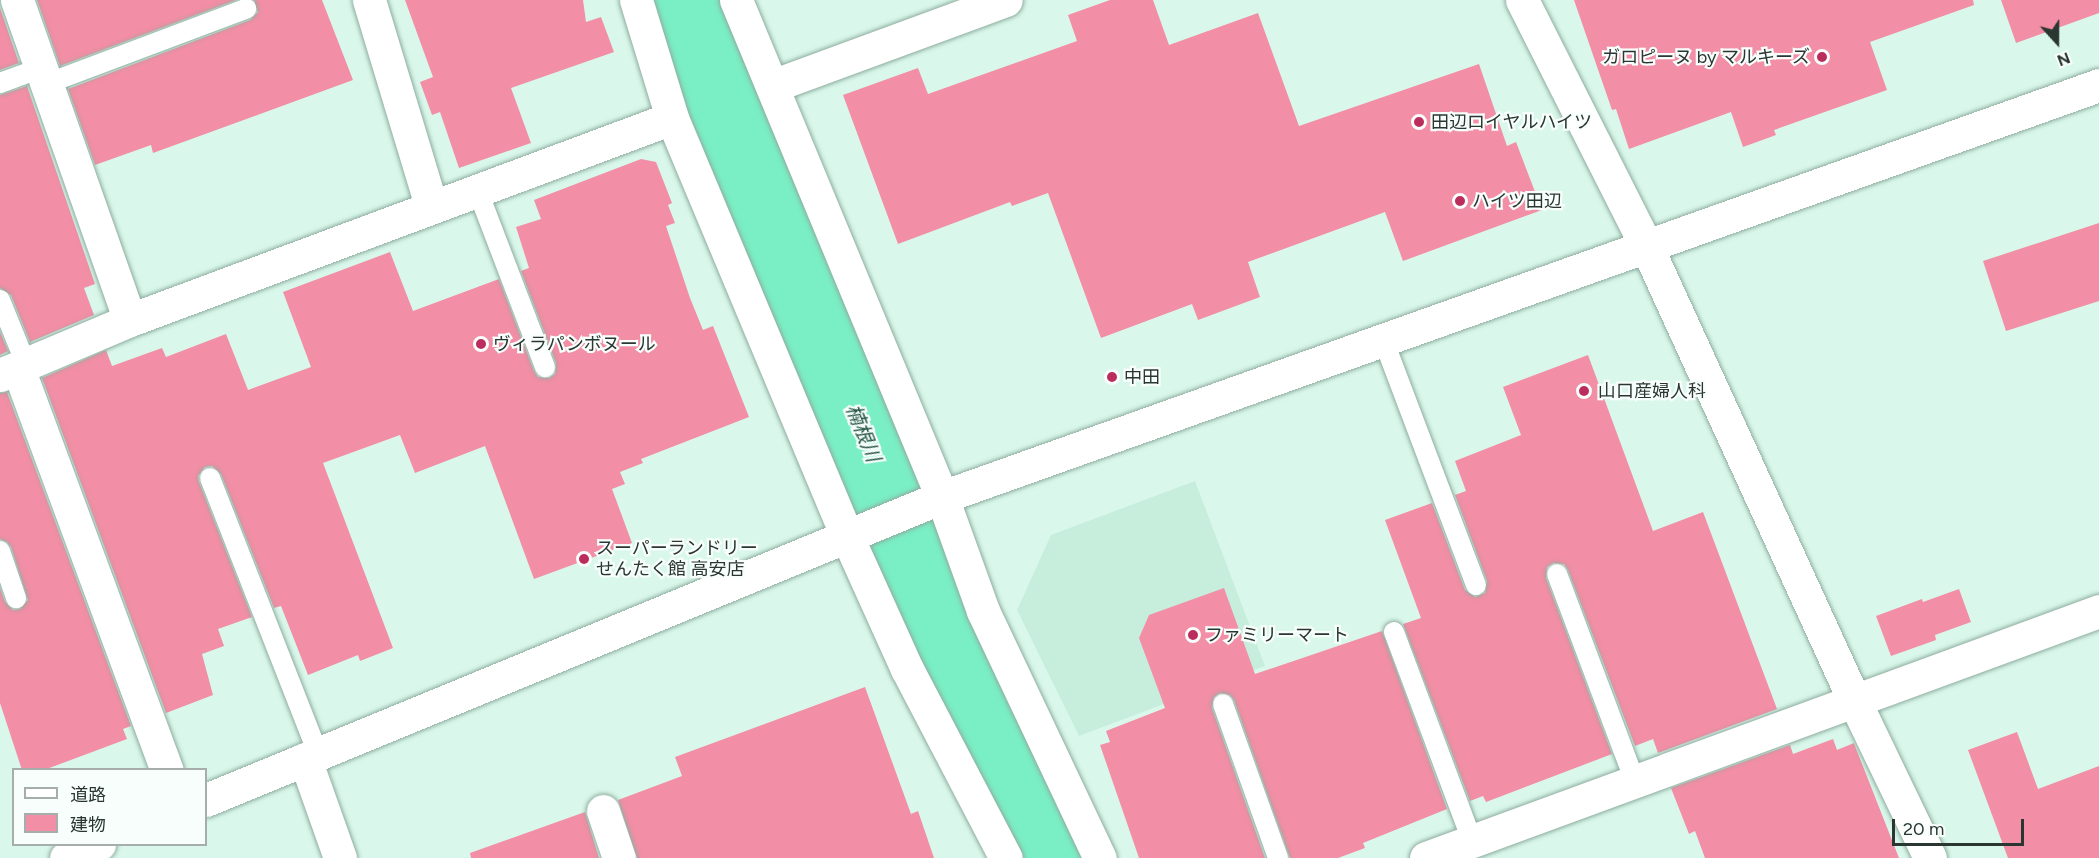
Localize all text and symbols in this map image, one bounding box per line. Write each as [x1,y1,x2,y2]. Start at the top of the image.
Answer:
north arrow [2027,12,2087,72]
place label: ガロピーヌ by マルキーズ [1601,46,1810,68]
text: N [2054,48,2073,70]
marker: ガロピーヌ by マルキーズ [1815,50,1829,64]
place label: 田辺ロイヤルハイツ [1431,111,1593,133]
marker: 田辺ロイヤルハイツ [1412,115,1426,129]
place label: ハイツ田辺 [1472,190,1562,212]
marker: ハイツ田辺 [1453,194,1467,208]
place label: ヴィラパンボヌール [493,333,655,355]
marker: ヴィラパンボヌール [474,337,488,351]
place label: 中田 [1124,366,1160,388]
marker: 中田 [1105,370,1119,384]
place label: 山口産婦人科 [1598,380,1706,402]
marker: 山口産婦人科 [1575,382,1593,400]
water label: 楠根川 [841,401,885,465]
place label: スーパーランドリー せんたく館 高安店 [596,538,758,580]
marker: スーパーランドリー せんたく館 高安店 [577,552,591,566]
place label: ファミリーマート [1205,624,1349,646]
marker: ファミリーマート [1186,628,1200,642]
legend [12,768,207,846]
text: 道路 [70,784,106,806]
scale bar [1895,807,2027,845]
text: 建物 [70,814,106,836]
text: 20 m [1903,818,1944,840]

